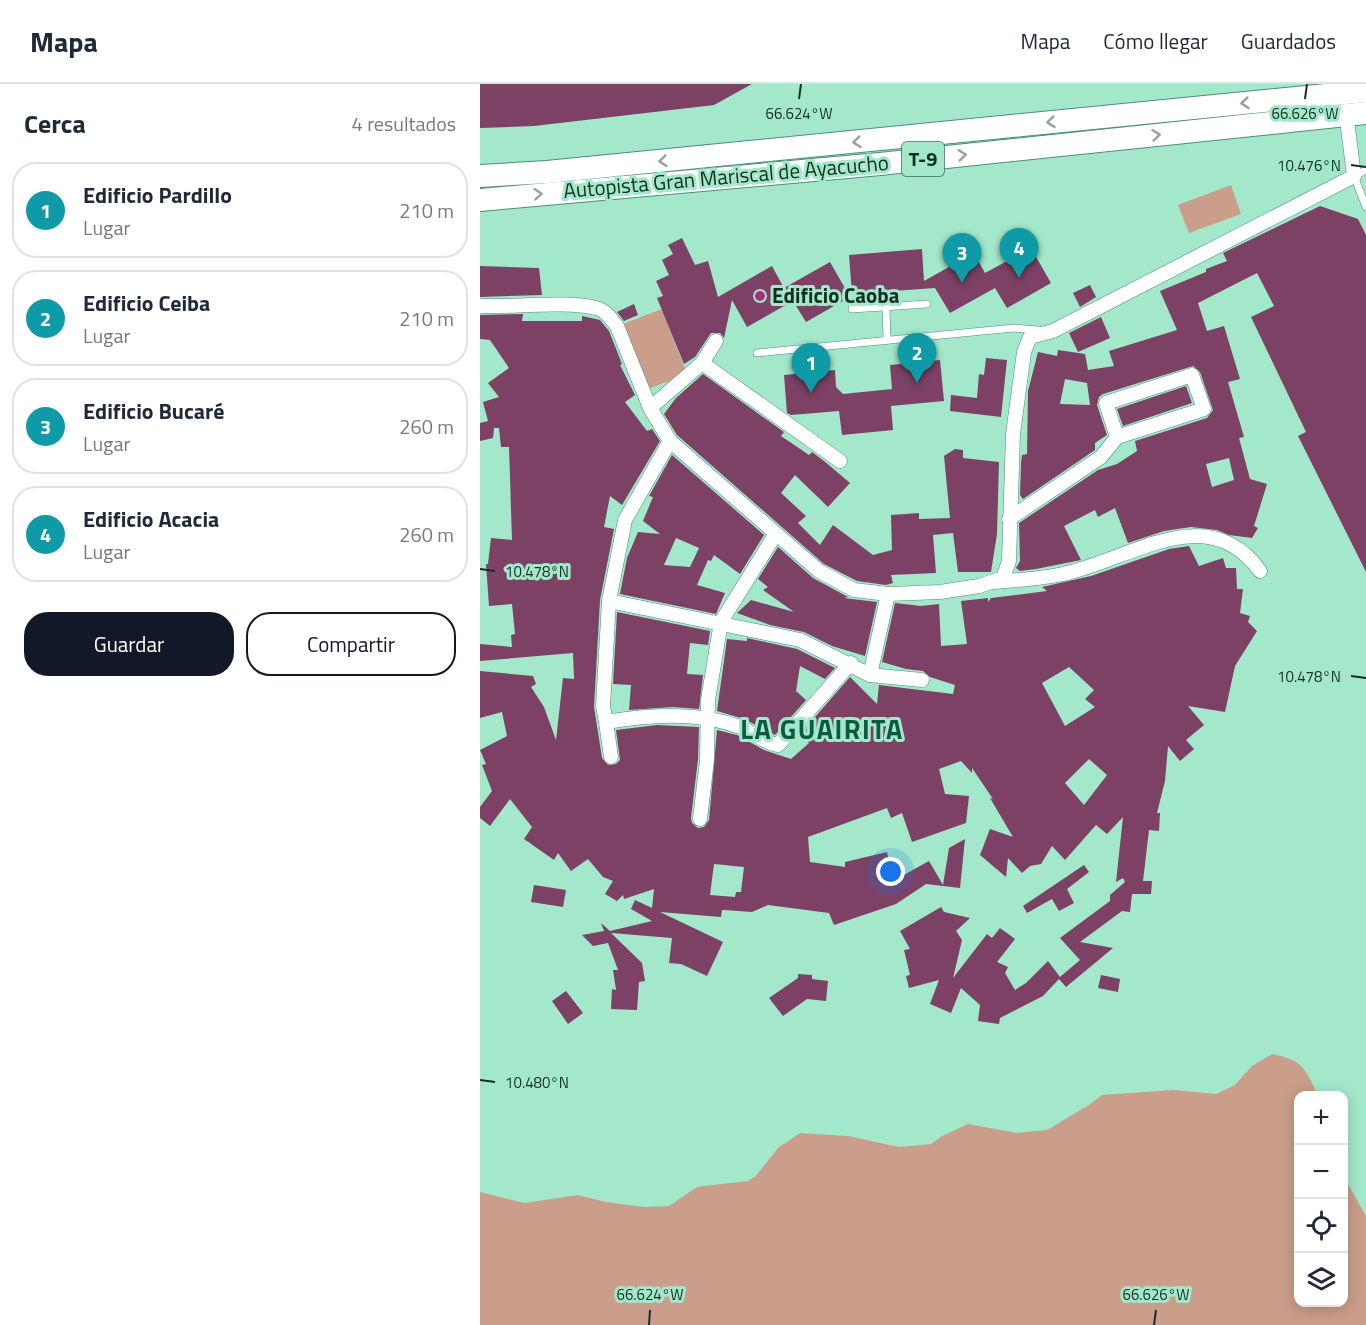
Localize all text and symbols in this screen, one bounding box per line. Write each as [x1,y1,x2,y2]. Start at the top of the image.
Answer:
text: Mapa [30,20,98,63]
text: Mapa [1021,25,1070,57]
text: Cómo llegar [1103,25,1208,57]
text: Guardados [1241,25,1336,57]
one-way arrow [1241,96,1250,109]
text: 66.624°W [766,102,832,125]
text: 66.626°W [1272,102,1338,125]
text: Cerca [24,104,86,143]
text: 4 resultados [352,108,456,139]
one-way arrow [1047,115,1056,128]
one-way arrow [1152,129,1161,141]
one-way arrow [853,135,862,148]
road number: T-9 [902,142,944,176]
street label: Autopista Gran Mariscal de Ayacucho [562,146,890,206]
one-way arrow [958,149,967,162]
one-way arrow [658,154,668,167]
text: 10.476°N [1277,154,1341,177]
text: Edificio Pardillo [83,178,232,212]
one-way arrow [534,188,543,201]
text: 1 [40,195,51,226]
text: 210 m [399,195,454,226]
text: Lugar [83,212,130,243]
pin: 4 [1000,228,1038,278]
pin: 3 [942,234,982,283]
place label: Edificio Caoba [772,279,900,311]
text: Edificio Ceiba [83,286,210,320]
marker: Edificio Caoba [753,289,767,303]
text: 2 [40,303,51,334]
text: 210 m [399,303,454,334]
text: Lugar [83,320,130,351]
pin: 2 [898,334,936,383]
pin: 1 [792,344,830,393]
text: Edificio Bucaré [83,394,224,428]
text: 3 [40,411,51,442]
text: 260 m [399,411,454,442]
text: Lugar [83,428,130,459]
text: Edificio Acacia [83,502,219,536]
text: 4 [40,519,51,550]
text: 260 m [399,519,454,550]
text: Lugar [83,536,130,567]
text: 10.478°N [505,560,569,583]
button: Guardar [24,612,234,676]
button: Compartir [246,612,456,676]
text: 10.478°N [1277,665,1341,688]
district label: LA GUAIRITA [740,708,904,749]
your location [876,857,905,886]
text: 10.480°N [505,1071,569,1094]
map controls [1294,1091,1348,1307]
button: + [1294,1091,1348,1145]
button: − [1294,1145,1348,1199]
button: locate [1294,1199,1348,1253]
button: layers [1294,1253,1348,1307]
text: 66.624°W [617,1283,683,1306]
text: 66.626°W [1123,1283,1189,1306]

